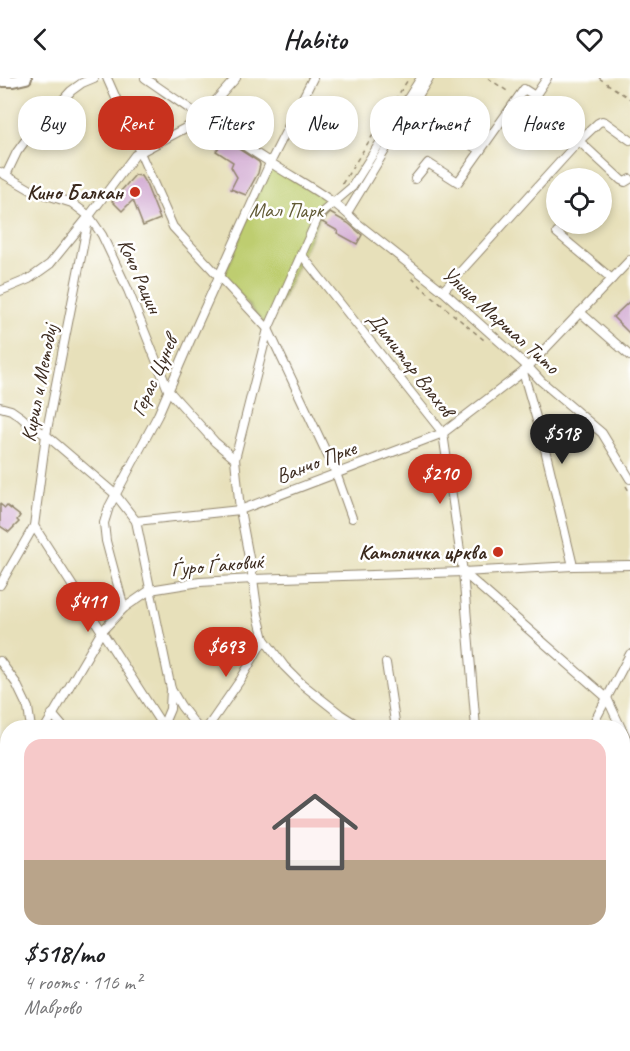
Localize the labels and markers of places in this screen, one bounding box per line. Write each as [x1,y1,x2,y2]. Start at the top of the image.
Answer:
place label: Кино Балкан [27,179,125,205]
marker: Кино Балкан [128,185,142,199]
pin: $518 [526,414,598,465]
pin: $210 [404,454,476,505]
place label: Католичка црква [359,539,488,565]
marker: Католичка црква [491,545,505,559]
pin: $411 [52,582,124,633]
pin: $693 [190,627,262,678]

